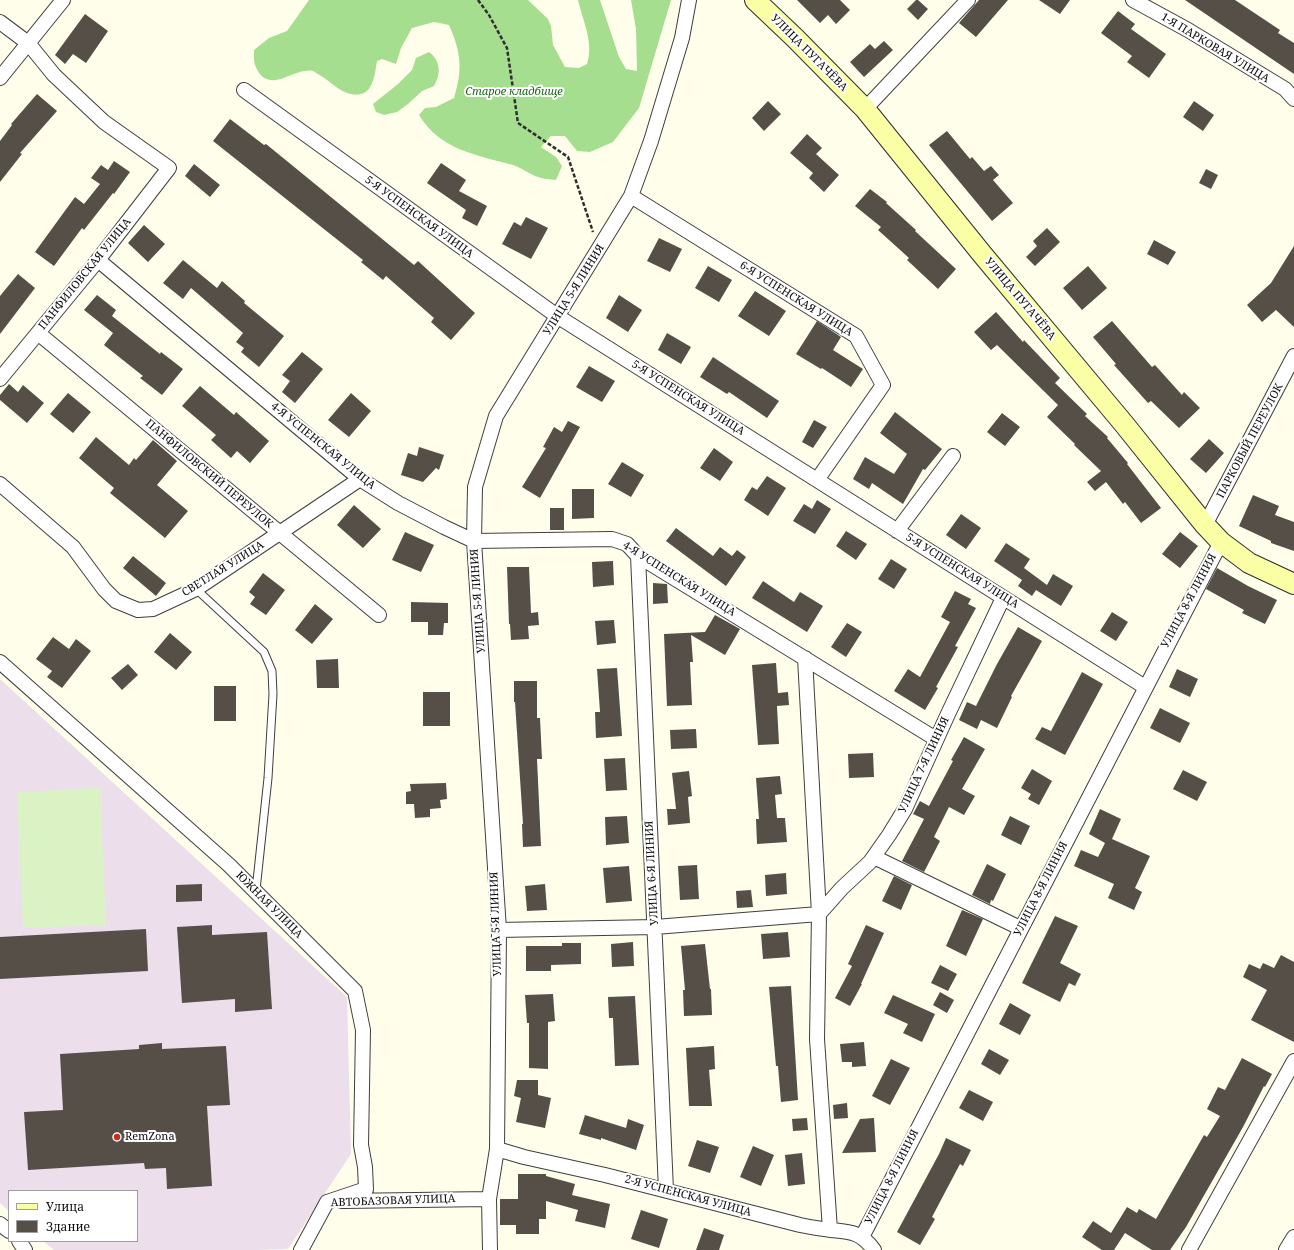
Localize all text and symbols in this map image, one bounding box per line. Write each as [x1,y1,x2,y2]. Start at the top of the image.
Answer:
street label: 1-Я ПАРКОВАЯ УЛИЦА [1158,10,1272,86]
street label: УЛИЦА ПУГАЧЁВА [768,12,850,94]
park label: Старое кладбище [465,85,563,99]
street label: 5-Я УСПЕНСКАЯ УЛИЦА [362,173,476,261]
street label: ПАНФИЛОВСКАЯ УЛИЦА [36,216,134,332]
street label: УЛИЦА 5-Я ЛИНИЯ [541,242,607,338]
street label: УЛИЦА ПУГАЧЁВА [982,255,1058,343]
street label: 6-Я УСПЕНСКАЯ УЛИЦА [737,259,855,339]
street label: 5-Я УСПЕНСКАЯ УЛИЦА [629,358,747,438]
street label: ПАРКОВЫЙ ПЕРЕУЛОК [1214,381,1286,501]
street label: 4-Я УСПЕНСКАЯ УЛИЦА [268,400,378,492]
street label: ПАНФИЛОВСКИЙ ПЕРЕУЛОК [143,417,275,531]
street label: 5-Я УСПЕНСКАЯ УЛИЦА [903,531,1021,611]
street label: СВЕТЛАЯ УЛИЦА [180,538,266,600]
street label: 4-Я УСПЕНСКАЯ УЛИЦА [620,539,738,619]
street label: УЛИЦА 5-Я ЛИНИЯ [468,548,488,654]
street label: УЛИЦА 8-Я ЛИНИЯ [1159,552,1219,650]
street label: УЛИЦА 7-Я ЛИНИЯ [896,715,952,815]
street label: УЛИЦА 6-Я ЛИНИЯ [643,820,661,926]
street label: УЛИЦА 8-Я ЛИНИЯ [1011,839,1071,939]
street label: ЮЖНАЯ УЛИЦА [233,869,305,941]
street label: УЛИЦА 5-Я ЛИНИЯ [488,871,504,977]
street label: УЛИЦА 8-Я ЛИНИЯ [862,1127,922,1227]
place label: RemZona [125,1130,175,1144]
marker: RemZona [112,1132,122,1142]
street label: 2-Я УСПЕНСКАЯ УЛИЦА [623,1173,753,1219]
legend [8,1190,138,1242]
street label: АВТОБАЗОВАЯ УЛИЦА [330,1192,456,1210]
text: Улица [46,1198,84,1215]
text: Здание [46,1218,90,1235]

